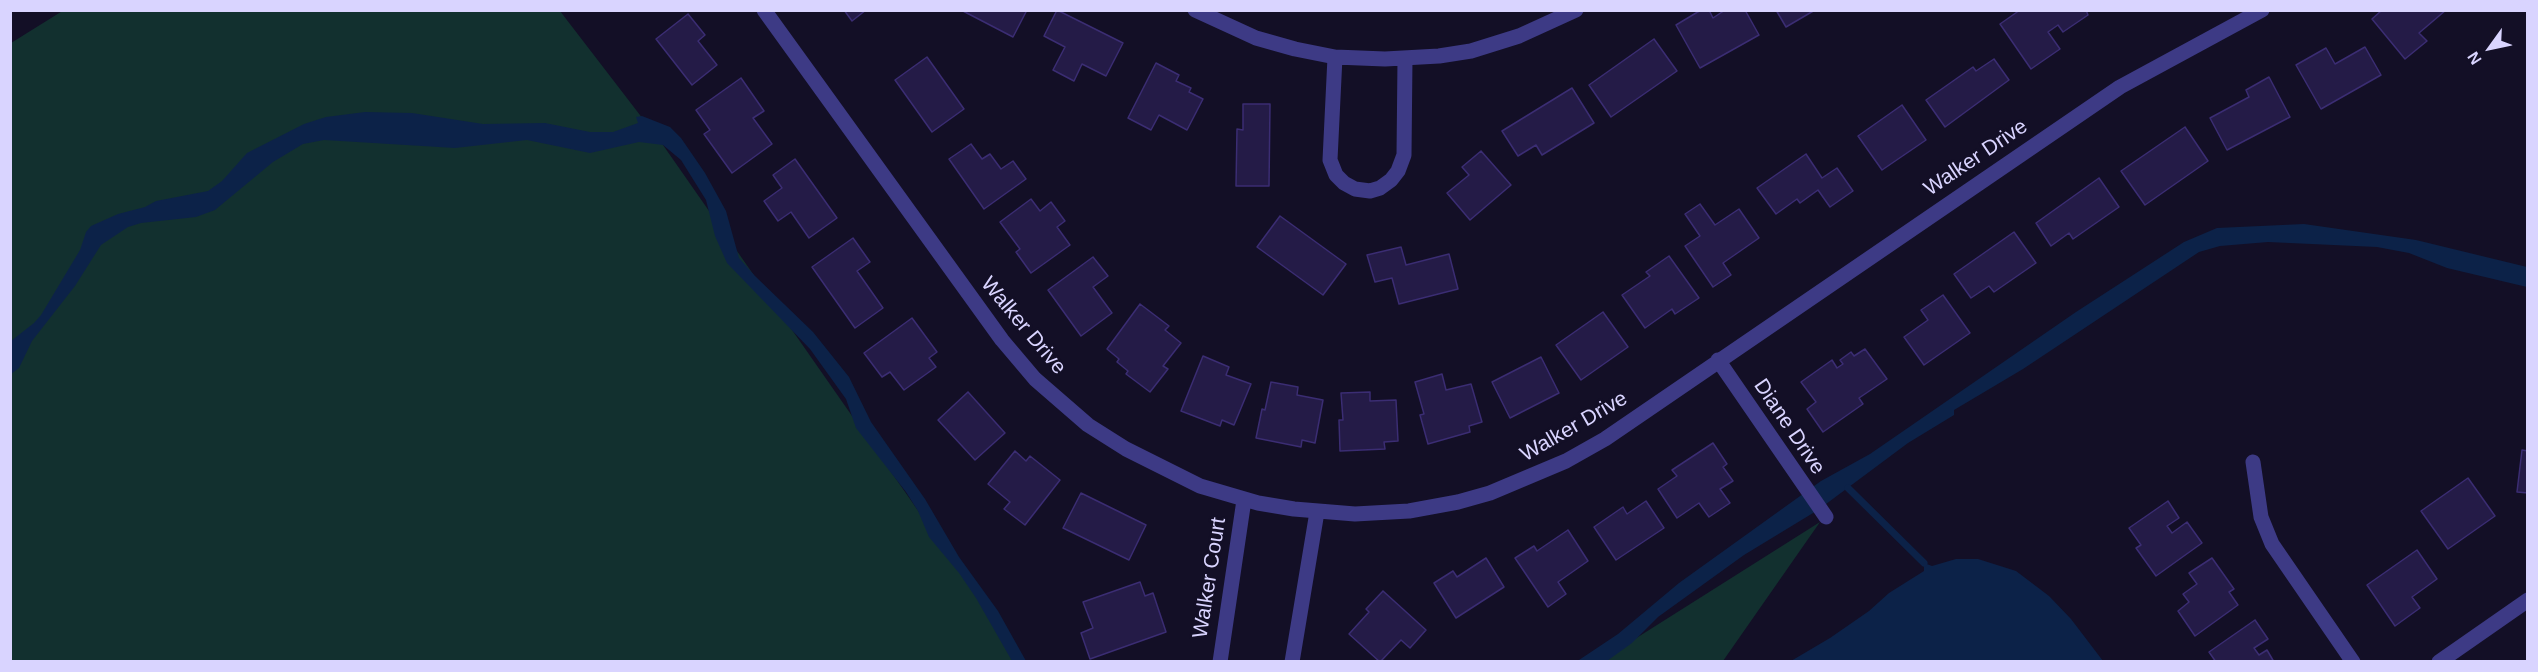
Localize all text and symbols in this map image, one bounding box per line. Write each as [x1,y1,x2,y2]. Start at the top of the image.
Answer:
north arrow [2460,18,2520,78]
text: N [2464,49,2485,68]
street label: Walker Drive [1919,114,2033,202]
street label: Walker Drive [975,272,1071,380]
street label: Diane Drive [1748,374,1830,480]
street label: Walker Drive [1516,386,1632,468]
street label: Walker Court [1188,516,1232,640]

